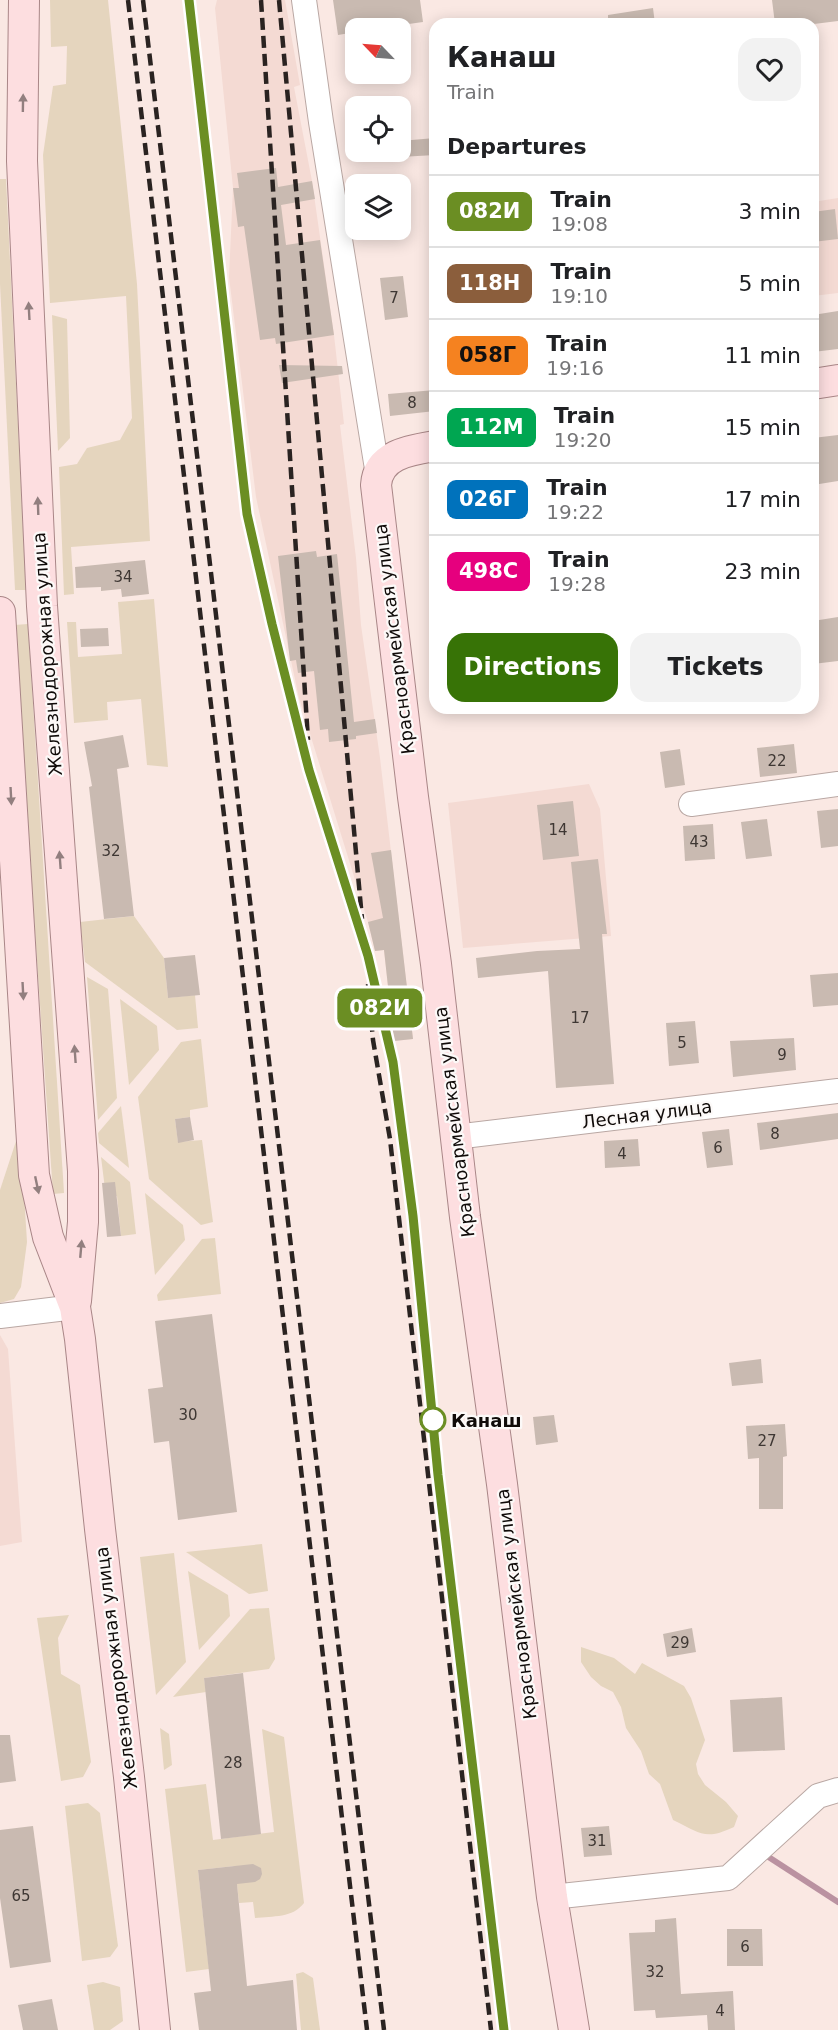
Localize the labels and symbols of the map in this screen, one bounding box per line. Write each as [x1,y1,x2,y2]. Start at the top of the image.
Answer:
north arrow [345,18,411,84]
one-way arrow [18,93,27,112]
house number: 7 [389,289,399,307]
one-way arrow [24,302,34,321]
house number: 8 [407,394,417,412]
one-way arrow [34,497,43,516]
street label: Красноармейская улица [369,522,419,756]
street label: Железнодорожная улица [28,532,66,776]
house number: 34 [113,568,133,586]
house number: 22 [767,752,787,770]
one-way arrow [7,787,16,806]
house number: 14 [548,821,568,839]
house number: 43 [689,833,709,851]
house number: 32 [101,842,121,860]
one-way arrow [56,850,65,869]
one-way arrow [18,981,28,1000]
line badge: 082И [338,988,422,1028]
street label: Красноармейская улица [429,1005,479,1239]
house number: 17 [570,1009,590,1027]
house number: 5 [677,1034,687,1052]
one-way arrow [70,1045,79,1064]
house number: 9 [777,1046,787,1064]
street label: Лесная улица [581,1096,713,1132]
house number: 8 [770,1125,780,1143]
house number: 6 [713,1139,723,1157]
house number: 4 [617,1145,627,1163]
one-way arrow [32,1176,42,1195]
one-way arrow [76,1239,86,1258]
house number: 30 [178,1406,198,1424]
marker: Канаш [420,1407,446,1433]
place label: Канаш [451,1410,522,1431]
house number: 27 [757,1432,777,1450]
street label: Красноармейская улица [491,1487,541,1721]
street label: Железнодорожная улица [91,1546,141,1790]
house number: 29 [670,1634,690,1652]
house number: 28 [223,1754,243,1772]
house number: 31 [587,1832,607,1850]
house number: 65 [11,1887,31,1905]
house number: 6 [740,1938,750,1956]
house number: 32 [645,1963,665,1981]
house number: 4 [715,2002,725,2020]

